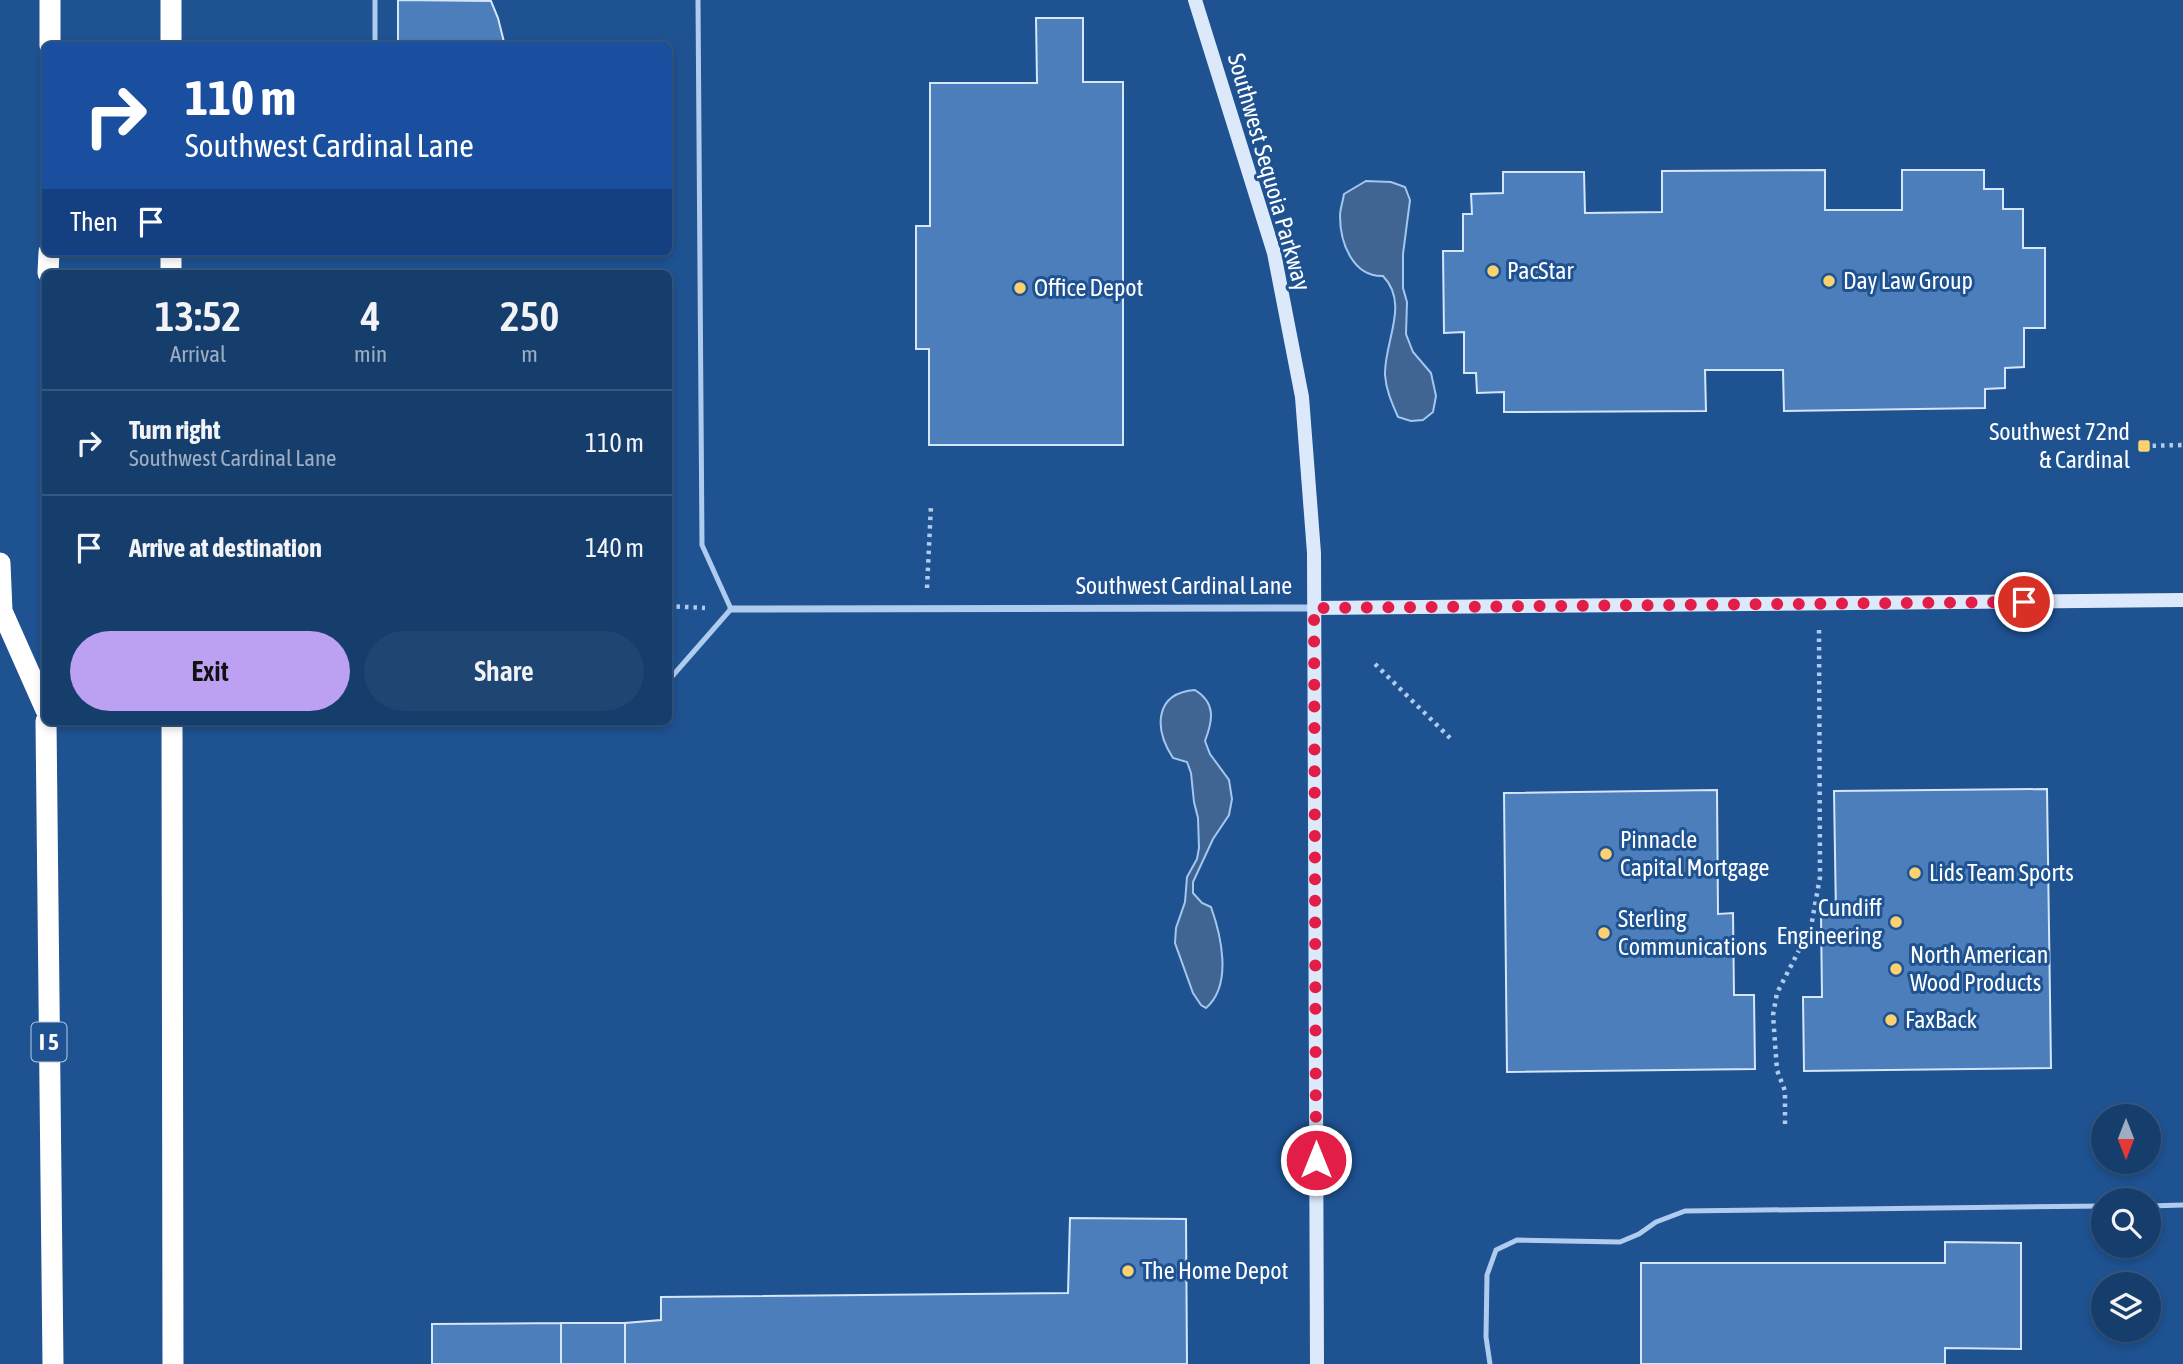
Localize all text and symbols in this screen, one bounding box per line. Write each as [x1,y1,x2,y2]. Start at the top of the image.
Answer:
street label: Southwest Sequoia Parkway [1223,50,1316,294]
text: 110 m [185,69,296,125]
icon: right [70,70,161,161]
text: Southwest Cardinal Lane [185,127,474,164]
icon: arrive [132,203,170,241]
text: Then [70,207,118,237]
place label: PacStar [1507,257,1574,284]
marker: PacStar [1485,263,1501,279]
place label: Day Law Group [1843,267,1973,294]
marker: Day Law Group [1821,273,1837,289]
place label: Office Depot [1034,274,1144,301]
marker: Office Depot [1012,280,1028,296]
text: 13:52 [155,292,241,340]
text: 4 [361,292,380,340]
text: 250 [500,292,559,340]
text: Arrival [170,341,226,367]
text: min [354,341,387,367]
text: m [521,341,538,367]
text: Turn right [129,415,220,445]
place label: Southwest 72nd & Cardinal [1989,418,2131,473]
icon: right [70,424,108,462]
text: 110 m [585,428,644,458]
marker: Southwest 72nd & Cardinal [2136,438,2152,454]
text: Southwest Cardinal Lane [129,445,337,471]
icon: arrive [70,529,108,567]
text: Arrive at destination [129,533,322,563]
text: 140 m [585,533,644,563]
street label: Southwest Cardinal Lane [1076,572,1292,599]
pin [1994,572,2054,632]
icon: arrive [2005,583,2043,621]
button: Exit [70,631,350,711]
button: Share [364,631,644,711]
place label: Pinnacle Capital Mortgage [1620,826,1769,881]
marker: Pinnacle Capital Mortgage [1598,846,1614,862]
place label: Lids Team Sports [1929,859,2074,886]
marker: Lids Team Sports [1907,865,1923,881]
place label: Cundiff Engineering [1776,894,1883,949]
place label: Sterling Communications [1618,905,1767,960]
marker: Cundiff Engineering [1888,914,1904,930]
marker: Sterling Communications [1596,925,1612,941]
place label: North American Wood Products [1910,941,2048,996]
marker: North American Wood Products [1888,961,1904,977]
place label: FaxBack [1905,1006,1977,1033]
marker: FaxBack [1883,1012,1899,1028]
road number: I 5 [32,1023,66,1062]
north arrow [2091,1104,2161,1174]
map controls [2091,1104,2161,1342]
position arrow [1279,1123,1353,1197]
button: search [2091,1188,2161,1258]
place label: The Home Depot [1142,1257,1289,1284]
marker: The Home Depot [1120,1263,1136,1279]
button: layers [2091,1272,2161,1342]

